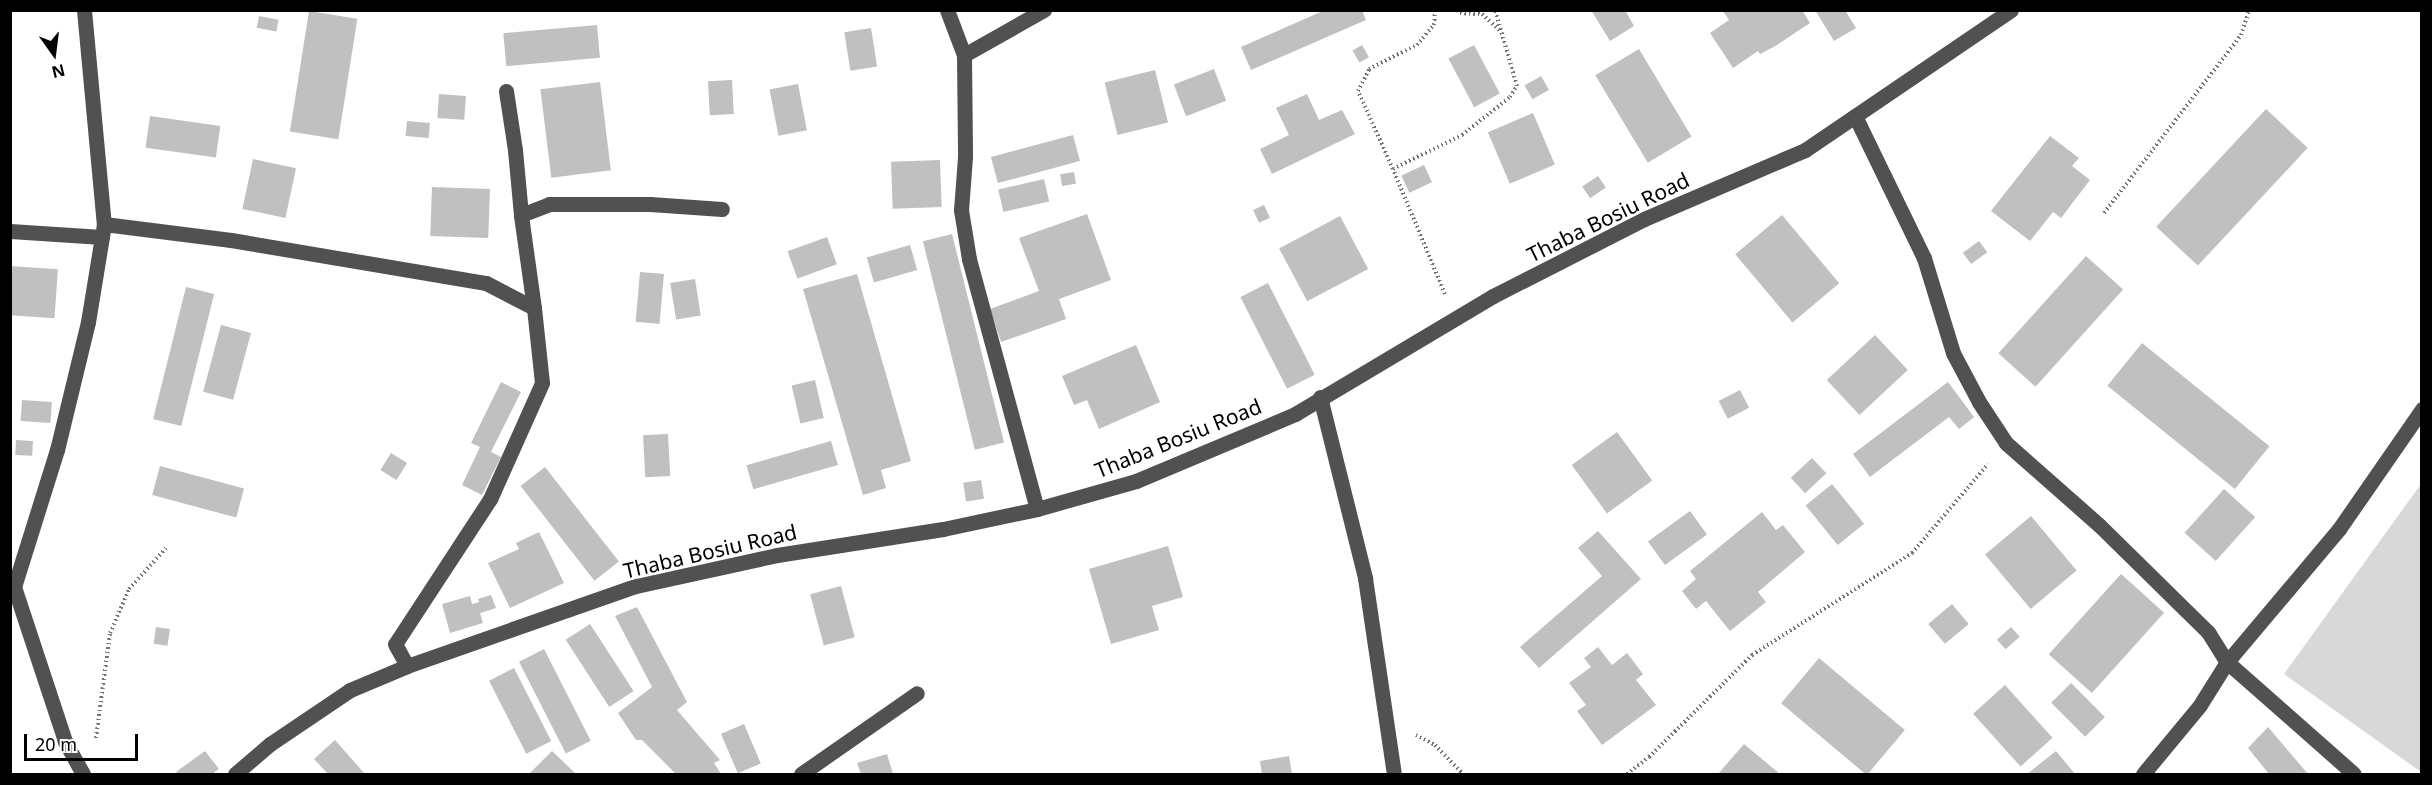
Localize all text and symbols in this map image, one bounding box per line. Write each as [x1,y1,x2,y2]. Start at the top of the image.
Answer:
north arrow [24,24,84,84]
text: N [49,59,67,84]
street label: Thaba Bosiu Road [1523,167,1693,267]
street label: Thaba Bosiu Road [1091,393,1265,483]
street label: Thaba Bosiu Road [621,519,799,583]
scale bar [27,722,141,760]
text: 20 m [35,732,77,756]

